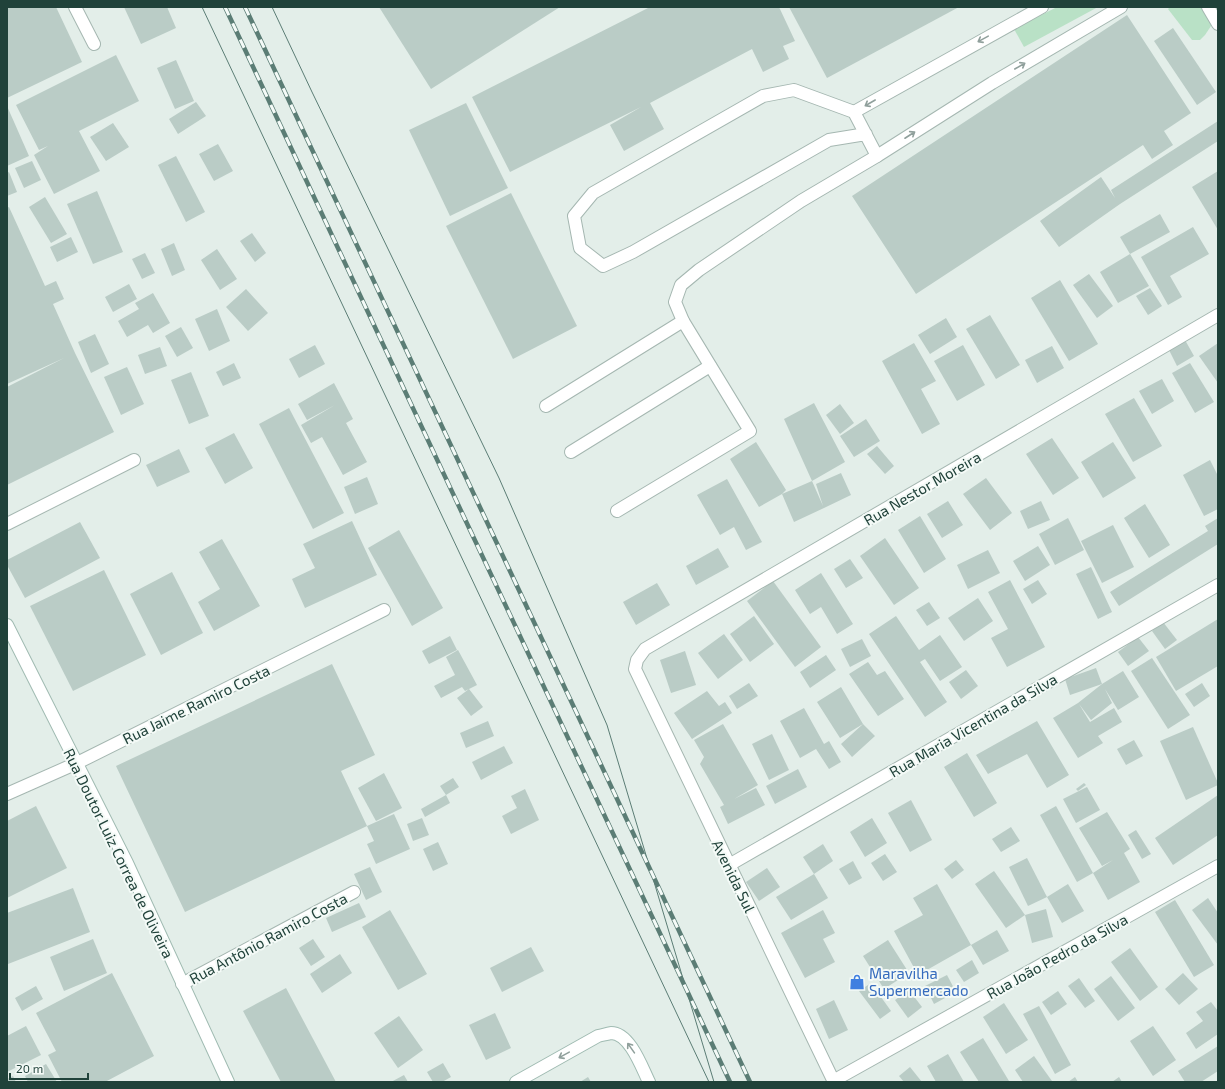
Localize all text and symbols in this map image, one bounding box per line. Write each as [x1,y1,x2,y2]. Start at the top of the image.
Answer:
one-way arrow [977,36,989,43]
one-way arrow [1014,61,1026,69]
one-way arrow [864,100,876,108]
one-way arrow [904,131,915,139]
street label: Rua Nestor Moreira [860,447,984,529]
street label: Rua Jaime Ramiro Costa [120,661,272,747]
street label: Rua Maria Vicentina da Silva [886,669,1060,781]
street label: Rua Doutor Luiz Correa de Oliveira [60,745,178,961]
street label: Avenida Sul [709,837,760,916]
street label: Rua Antônio Ramiro Costa [186,889,350,987]
street label: Rua João Pedro da Silva [983,910,1131,1002]
place label: Maravilha Supermercado [869,964,968,999]
shop icon: Maravilha Supermercado [848,973,866,991]
one-way arrow [627,1042,635,1053]
one-way arrow [558,1052,570,1060]
scale bar [10,1055,88,1081]
text: 20 m [16,1061,43,1075]

